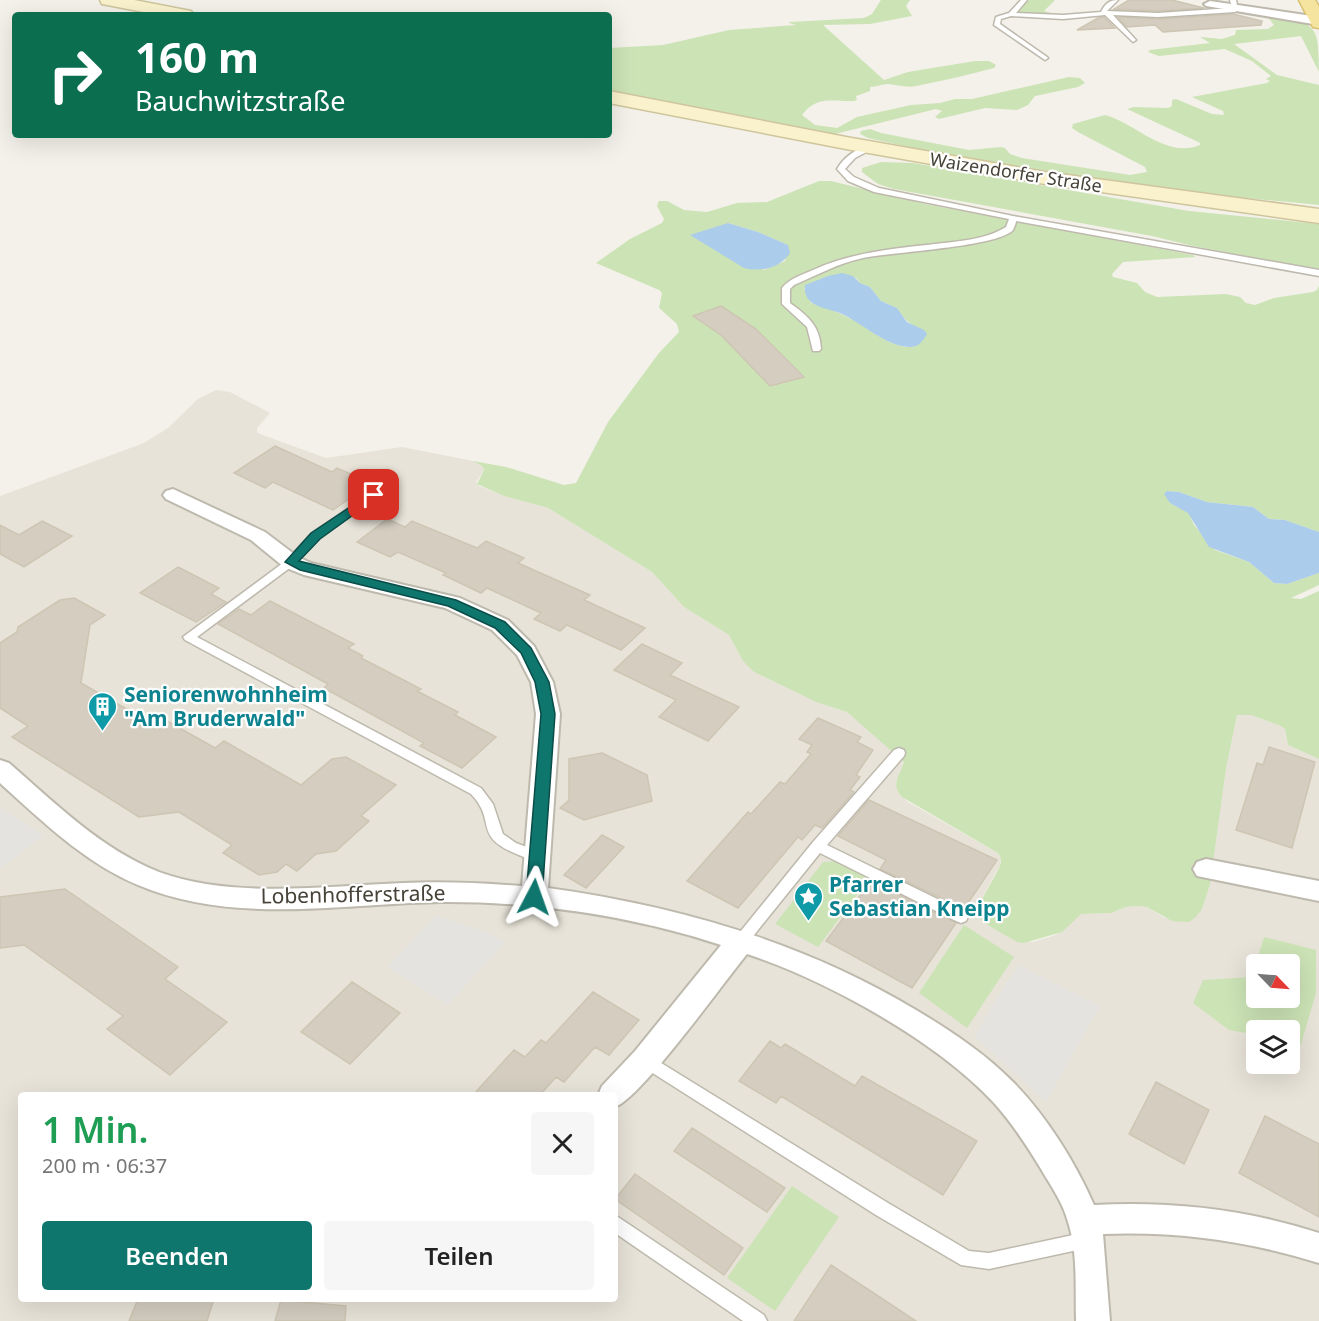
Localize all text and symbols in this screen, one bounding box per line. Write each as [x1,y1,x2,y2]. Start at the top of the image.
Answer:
text: 160 m [135,28,259,85]
icon: right [36,36,114,114]
text: Bauchwitzstraße [135,82,345,119]
street label: Waizendorfer Straße [928,147,1104,197]
pin [348,469,399,520]
icon: arrive [357,478,390,511]
place label: Seniorenwohnheim "Am Bruderwald" [124,680,328,732]
building icon: Seniorenwohnheim "Am Bruderwald" [87,690,119,732]
position arrow [502,865,566,929]
place label: Pfarrer Sebastian Kneipp [829,870,1010,922]
street label: Lobenhofferstraße [260,878,446,910]
place icon: Pfarrer Sebastian Kneipp [792,880,824,922]
north arrow [1246,954,1300,1008]
map controls [1246,954,1300,1074]
button: layers [1246,1020,1300,1074]
text: 1 Min. [42,1105,149,1154]
button: close [531,1112,594,1175]
text: 200 m · 06:37 [42,1152,167,1179]
button: Beenden [42,1221,312,1290]
button: Teilen [324,1221,594,1290]

